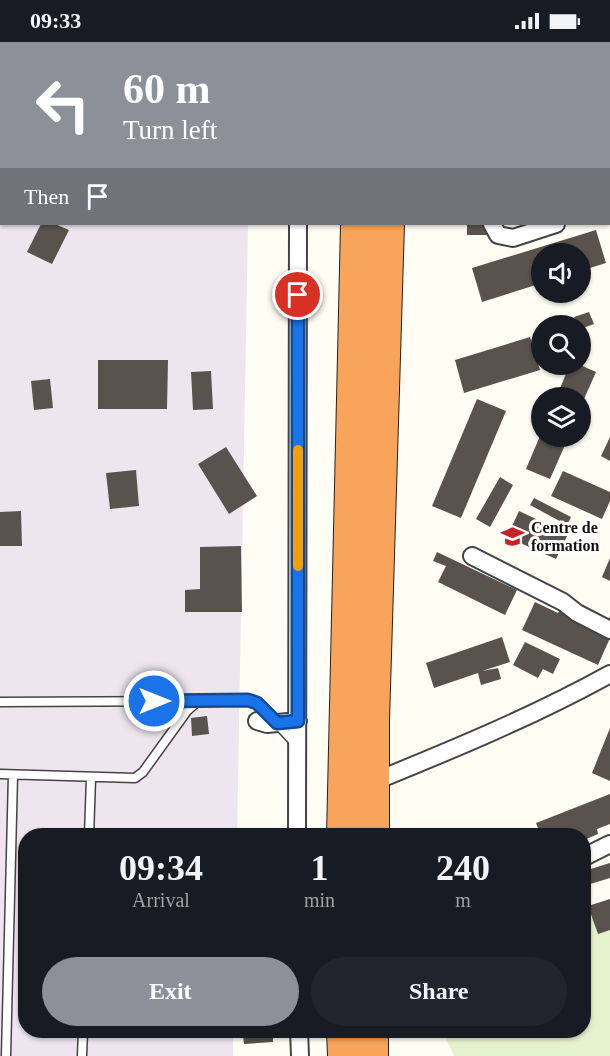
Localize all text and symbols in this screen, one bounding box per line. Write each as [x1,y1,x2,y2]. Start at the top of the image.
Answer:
text: 09:33 [30,8,81,33]
icon: left [24,66,102,144]
text: 60 m [123,66,211,112]
text: Turn left [123,115,217,145]
icon: arrive [81,180,114,213]
text: Then [24,184,69,209]
map controls [531,243,591,447]
button: sound [531,243,591,303]
pin [272,269,323,320]
icon: arrive [281,278,314,311]
button: search [531,315,591,375]
button: layers [531,387,591,447]
place label: Centre de formation [531,519,600,554]
school or university icon: Centre de formation [500,523,526,549]
position arrow [122,669,186,733]
text: 09:34 [119,848,203,888]
text: 1 [311,848,329,888]
text: 240 [436,848,490,888]
text: Arrival [132,889,190,911]
text: min [304,889,335,911]
text: m [455,889,471,911]
button: Exit [42,957,299,1026]
button: Share [311,957,567,1026]

